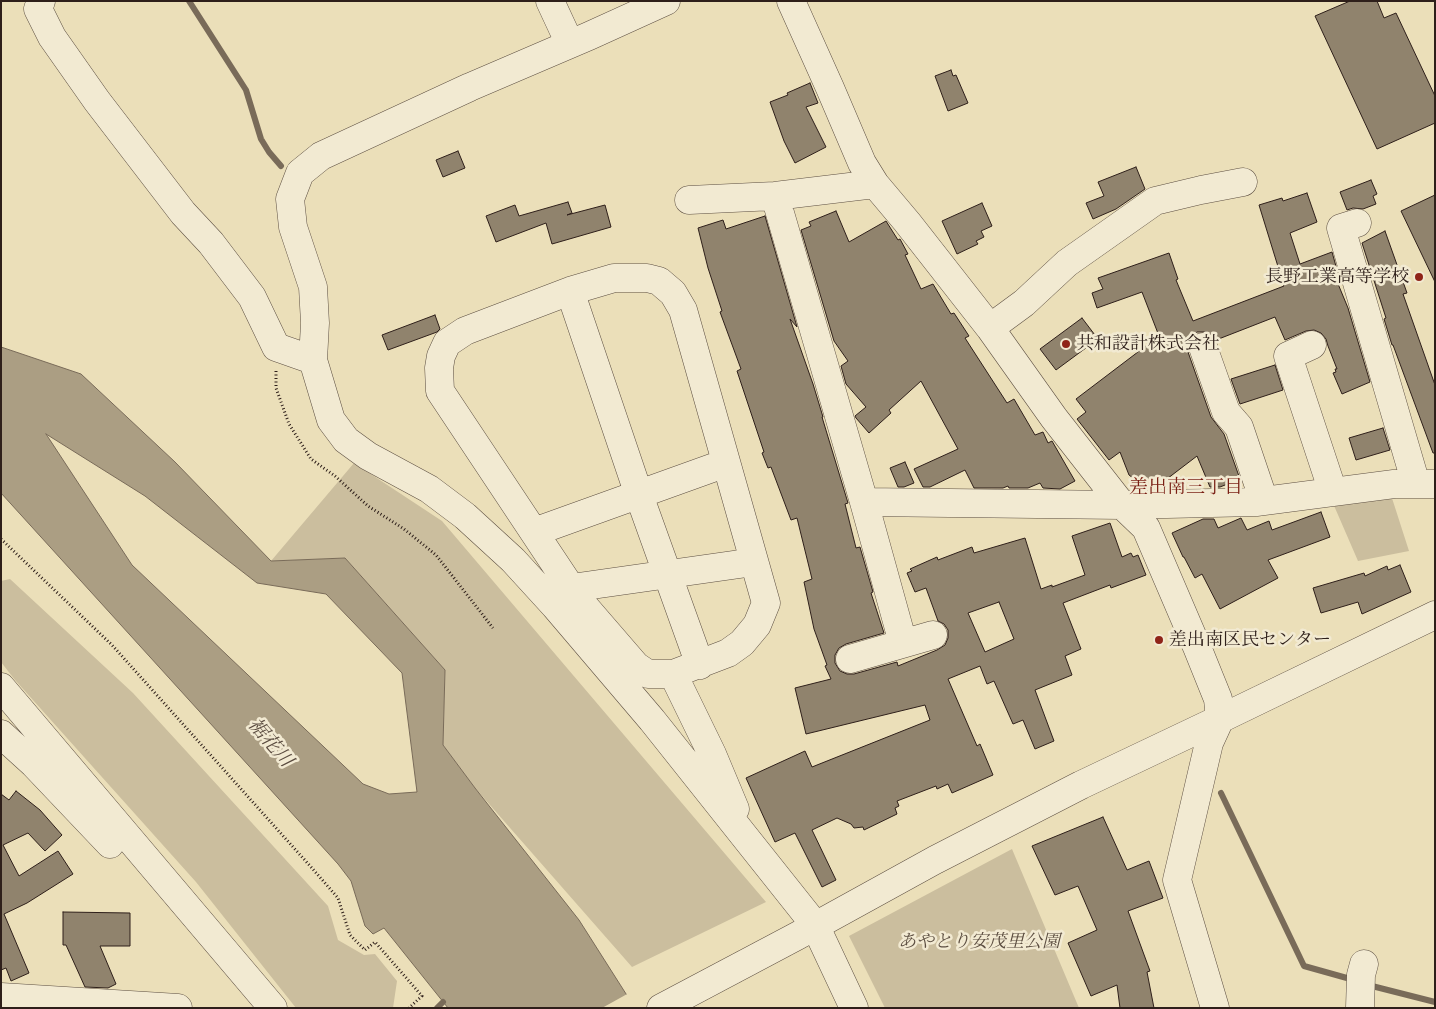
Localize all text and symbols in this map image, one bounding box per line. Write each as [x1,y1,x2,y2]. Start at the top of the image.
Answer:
place label: 長野工業高等学校 [1265,266,1409,288]
marker: 長野工業高等学校 [1413,271,1425,283]
place label: 共和設計株式会社 [1076,333,1220,355]
marker: 共和設計株式会社 [1060,338,1072,350]
district label: 差出南三丁目 [1129,477,1243,499]
place label: 差出南区民センター [1169,629,1331,651]
marker: 差出南区民センター [1153,634,1165,646]
water label: 裾花川 [243,714,297,772]
park label: あやとり安茂里公園 [898,931,1060,953]

